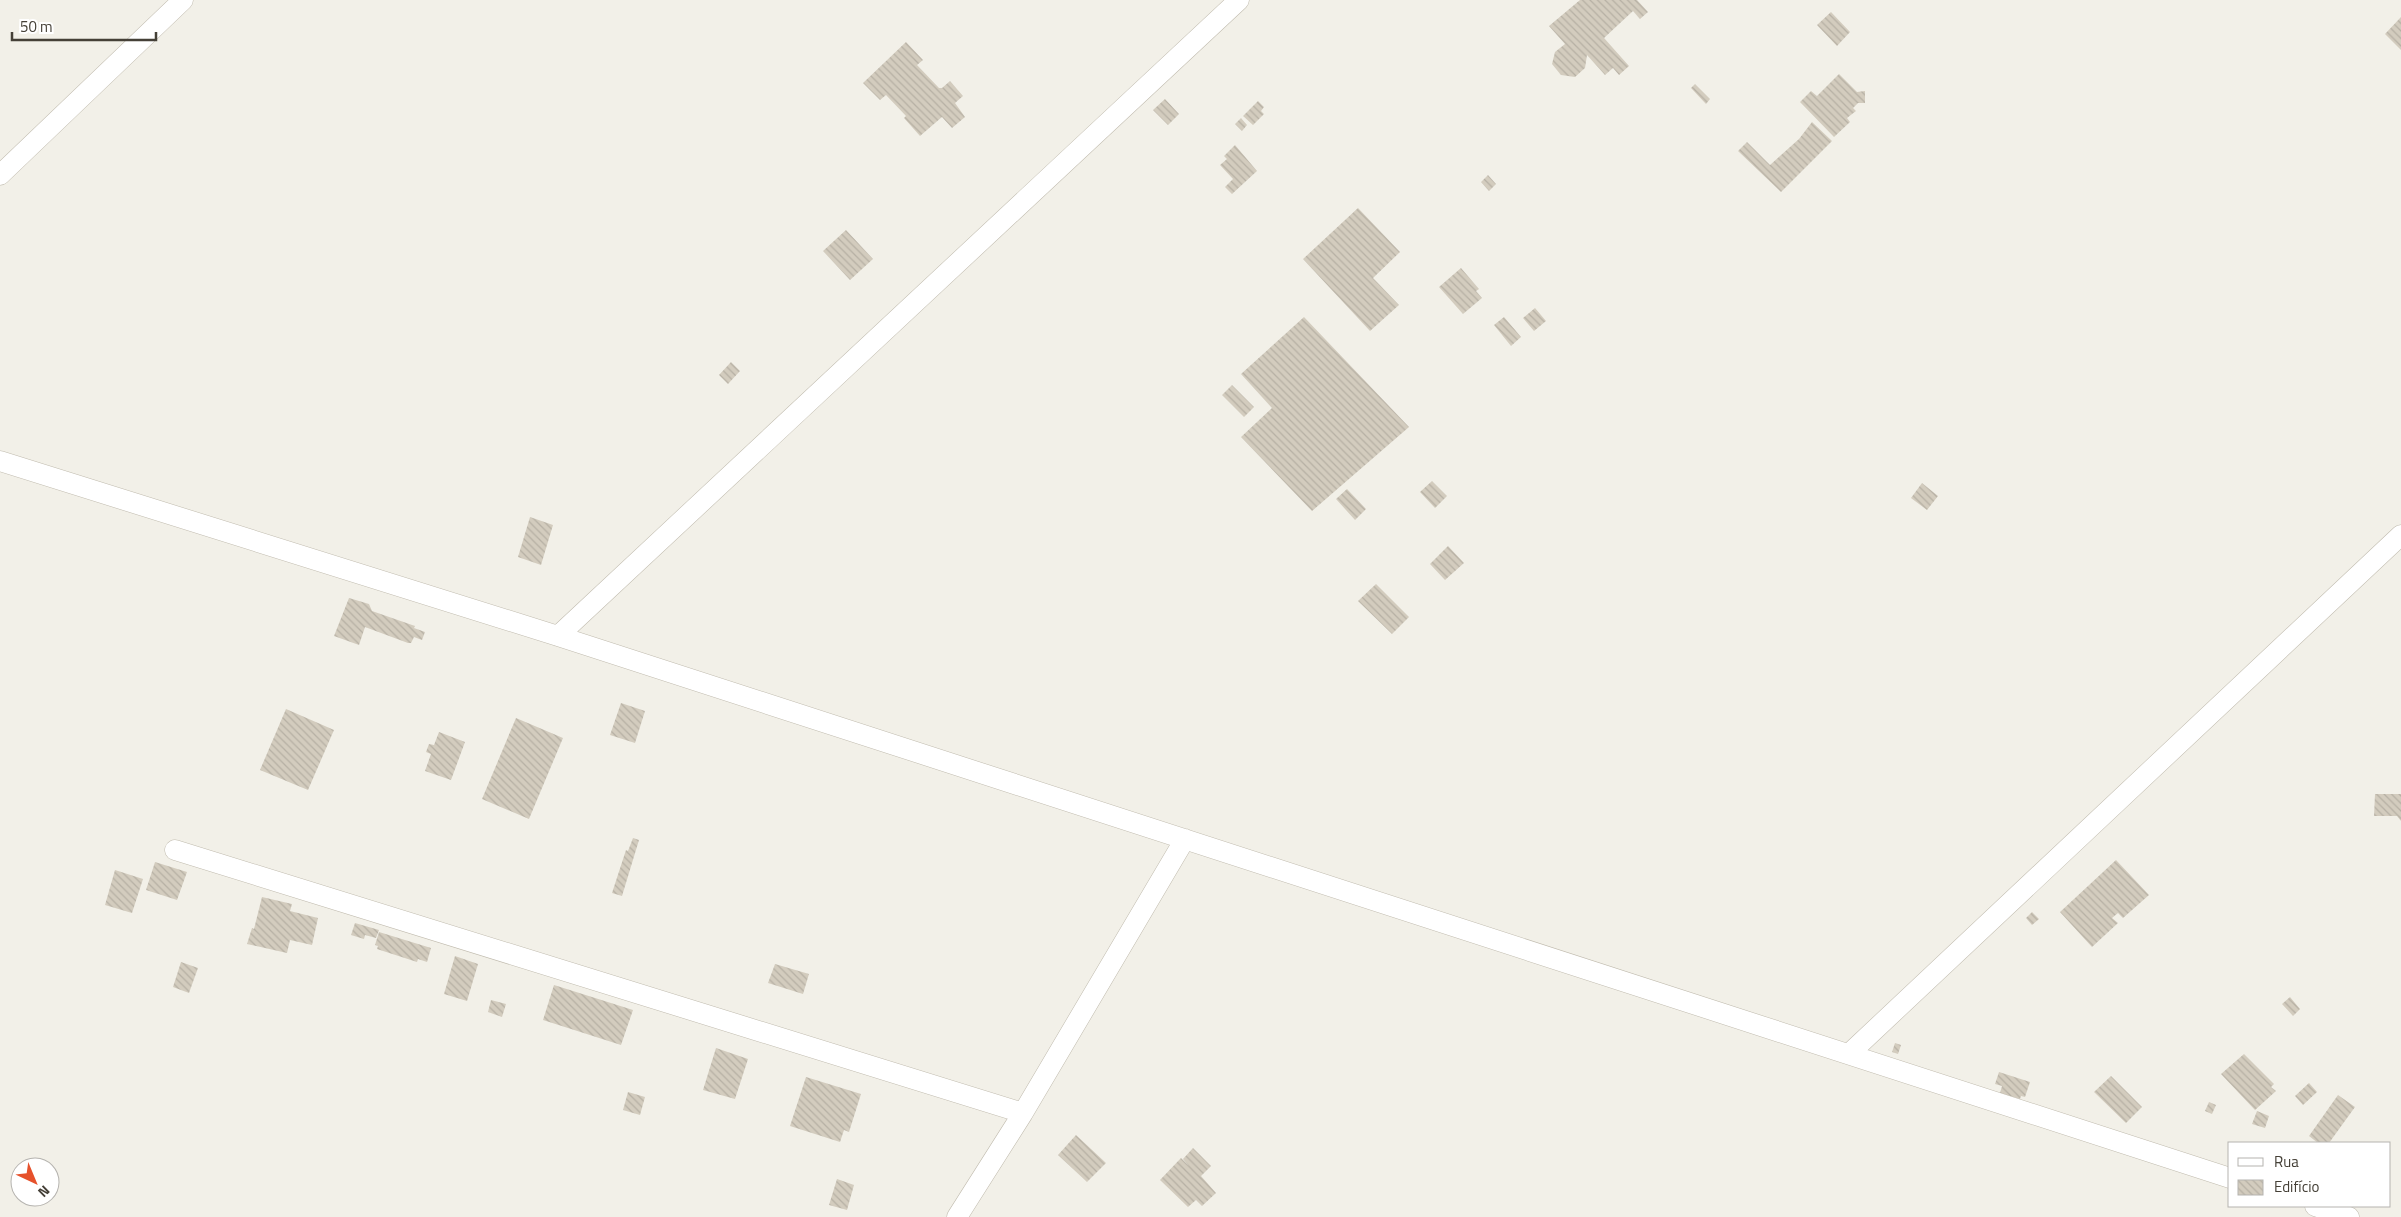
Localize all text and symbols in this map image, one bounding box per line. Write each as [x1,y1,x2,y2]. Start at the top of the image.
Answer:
scale bar [12,10,156,42]
text: 50 m [20,15,53,38]
legend [2228,1142,2391,1207]
text: Rua [2274,1150,2299,1173]
north arrow [10,1157,60,1207]
text: Edifício [2274,1175,2319,1198]
text: N [34,1181,55,1203]

